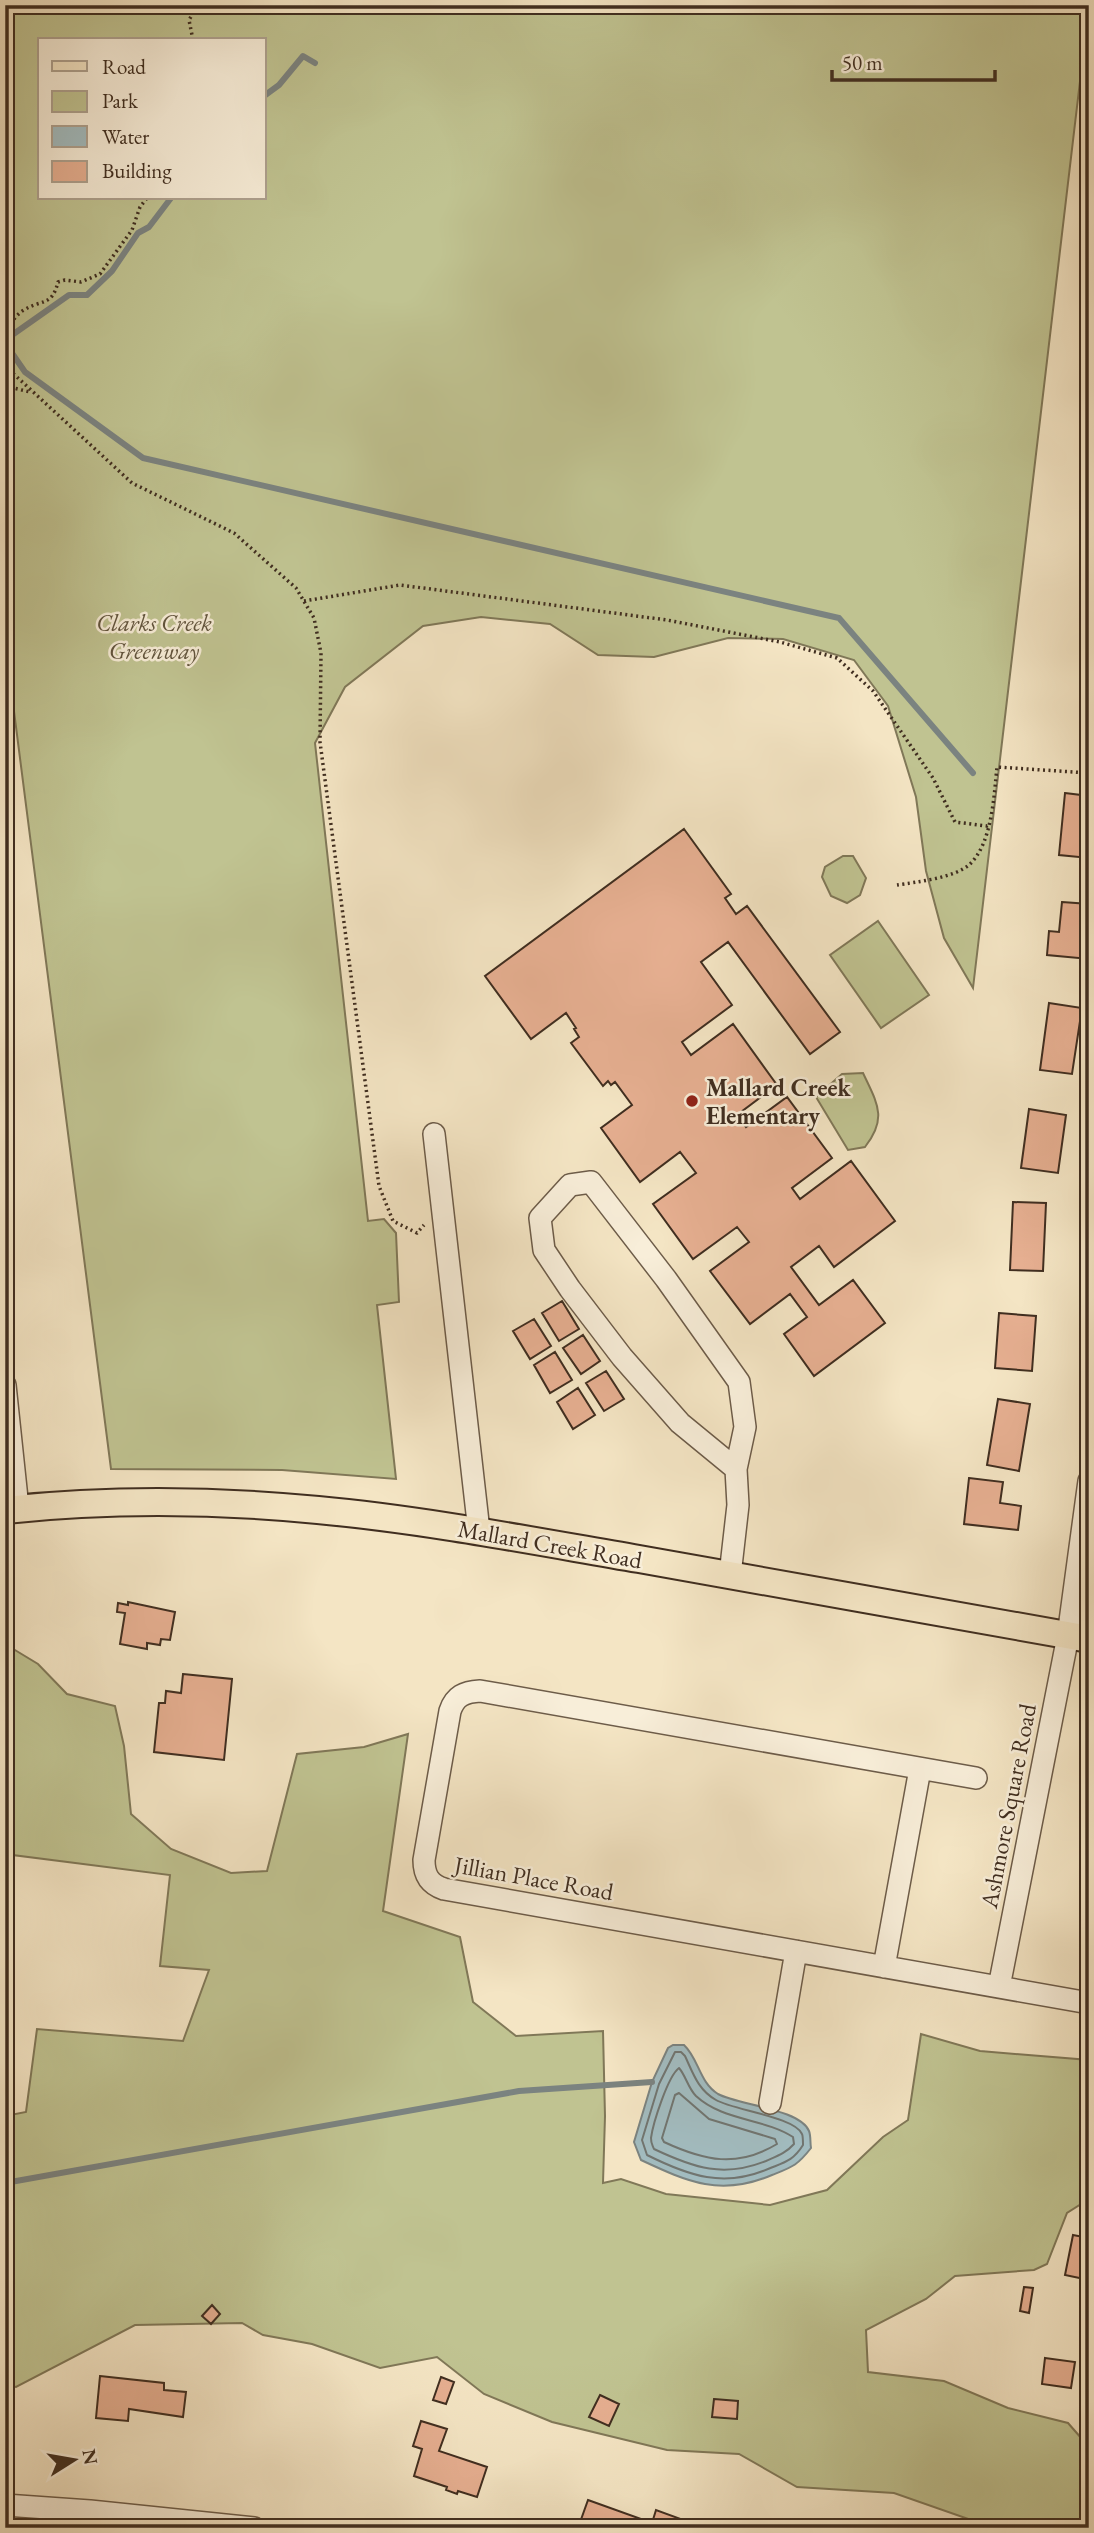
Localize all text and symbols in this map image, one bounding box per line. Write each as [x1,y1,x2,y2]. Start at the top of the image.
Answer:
legend [38,38,266,200]
scale bar [832,38,994,82]
text: 50 m [842,49,883,76]
text: Road [102,53,146,80]
text: Park [102,87,139,114]
text: Water [102,123,149,150]
text: Building [102,157,172,184]
park label: Clarks Creek Greenway [96,607,212,666]
place label: Mallard Creek Elementary [706,1072,851,1132]
marker: Mallard Creek Elementary [684,1093,700,1109]
street label: Mallard Creek Road [455,1513,645,1576]
street label: Ashmore Square Road [973,1700,1043,1912]
street label: Jillian Place Road [450,1848,617,1907]
north arrow [38,2424,108,2494]
text: N [76,2447,104,2467]

